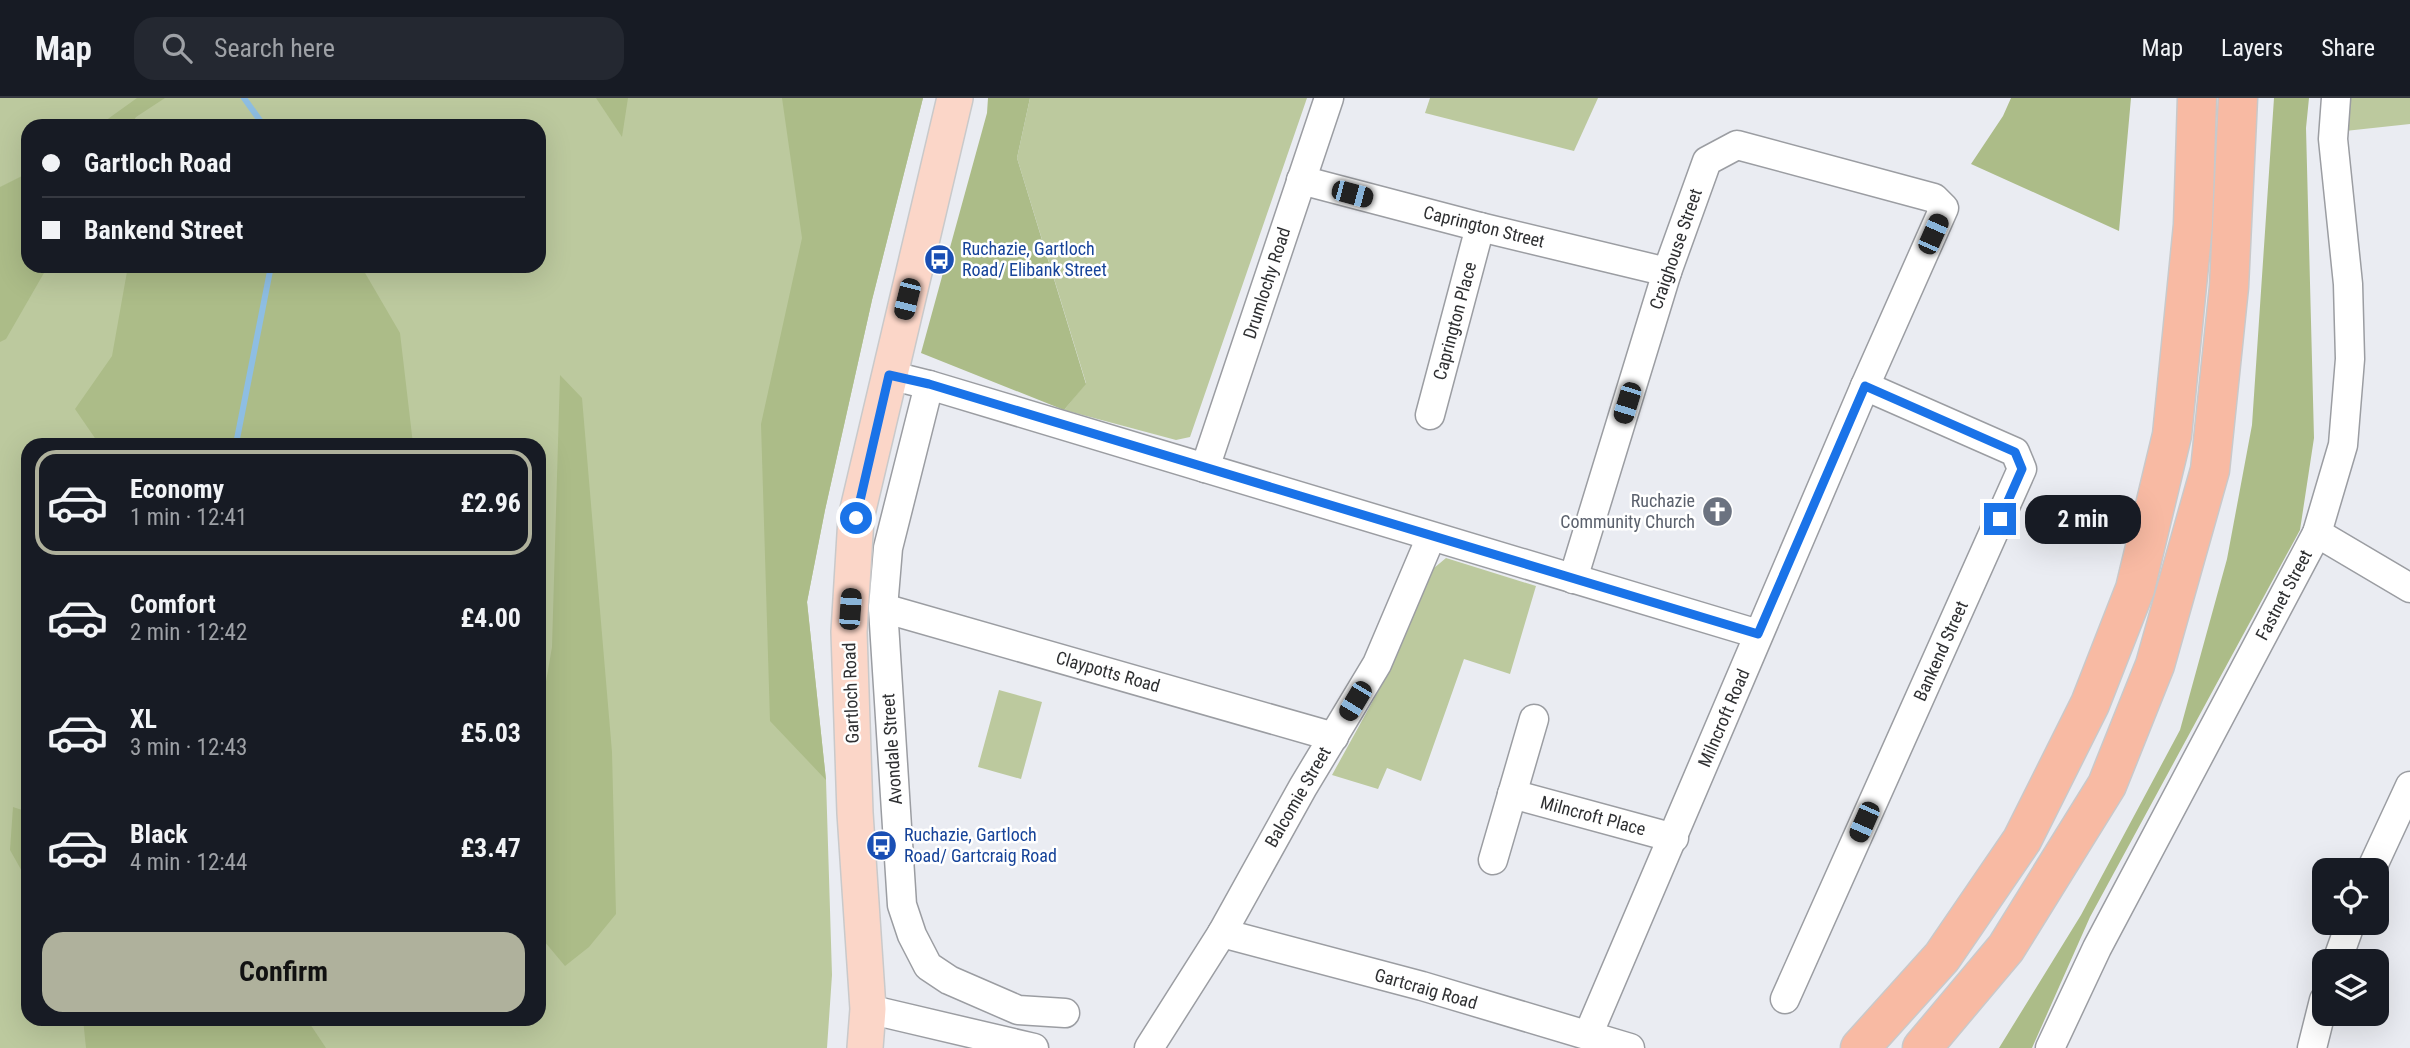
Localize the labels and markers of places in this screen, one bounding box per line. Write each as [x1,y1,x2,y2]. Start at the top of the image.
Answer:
place label: Ruchazie, Gartloch Road/ Elibank Street [962,238,1107,280]
bus stop icon: Ruchazie, Gartloch Road/ Elibank Street [922,242,956,276]
place label: Ruchazie Community Church [1560,490,1695,532]
church icon: Ruchazie Community Church [1701,494,1735,528]
place label: Ruchazie, Gartloch Road/ Gartcraig Road [904,824,1057,866]
bus stop icon: Ruchazie, Gartloch Road/ Gartcraig Road [864,828,898,862]

